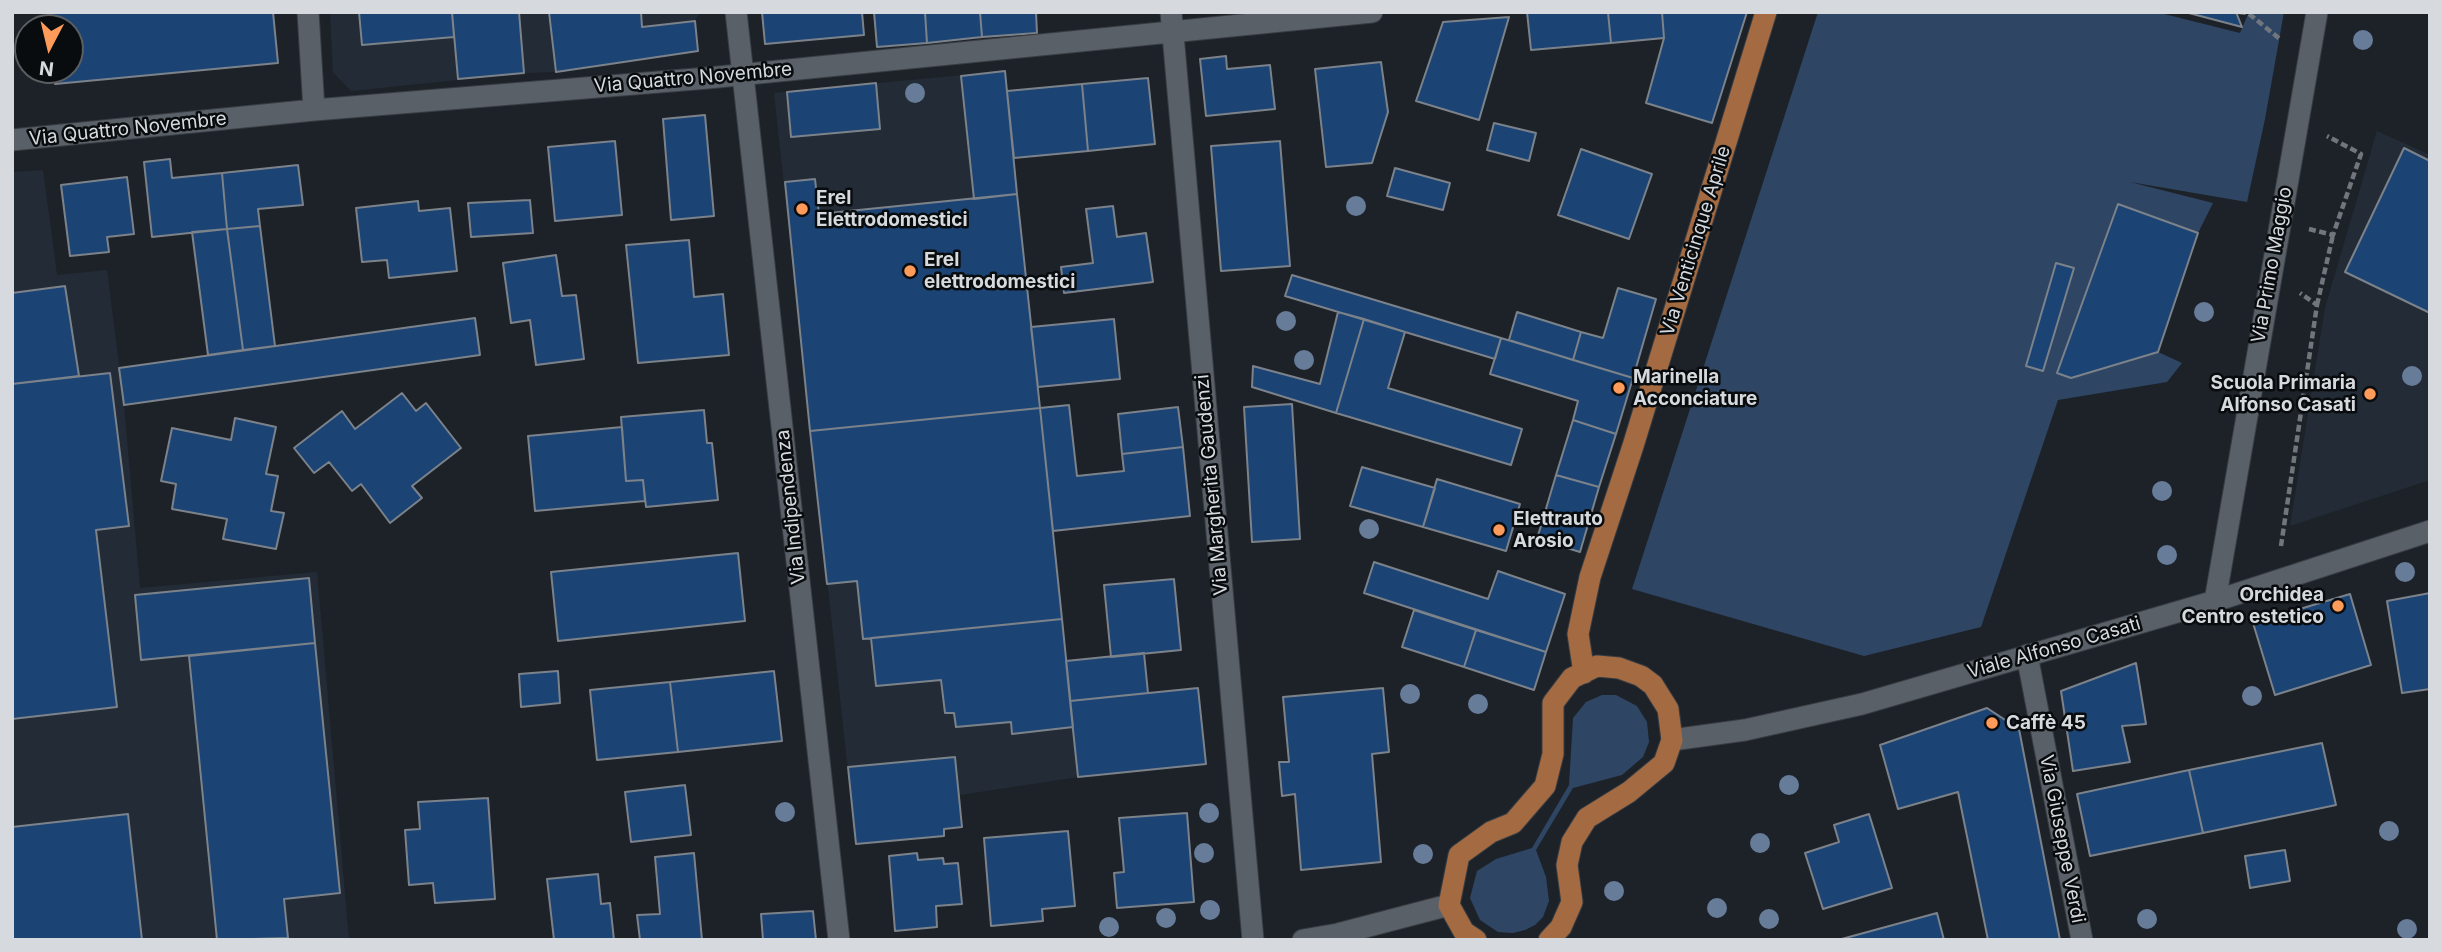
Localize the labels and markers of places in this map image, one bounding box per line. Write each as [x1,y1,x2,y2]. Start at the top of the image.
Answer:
place label: Erel Elettrodomestici [816,187,968,231]
marker: Erel Elettrodomestici [794,201,810,217]
place label: Erel elettrodomestici [924,249,1075,293]
marker: Erel elettrodomestici [902,263,918,279]
place label: Marinella Acconciature [1633,366,1757,410]
place label: Scuola Primaria Alfonso Casati [2210,372,2356,416]
marker: Marinella Acconciature [1611,380,1627,396]
marker: Scuola Primaria Alfonso Casati [2362,386,2378,402]
place label: Elettrauto Arosio [1513,508,1603,552]
marker: Elettrauto Arosio [1491,522,1507,538]
place label: Orchidea Centro estetico [2181,584,2324,628]
marker: Orchidea Centro estetico [2330,598,2346,614]
place label: Caffè 45 [2006,712,2086,734]
marker: Caffè 45 [1984,715,2000,731]

